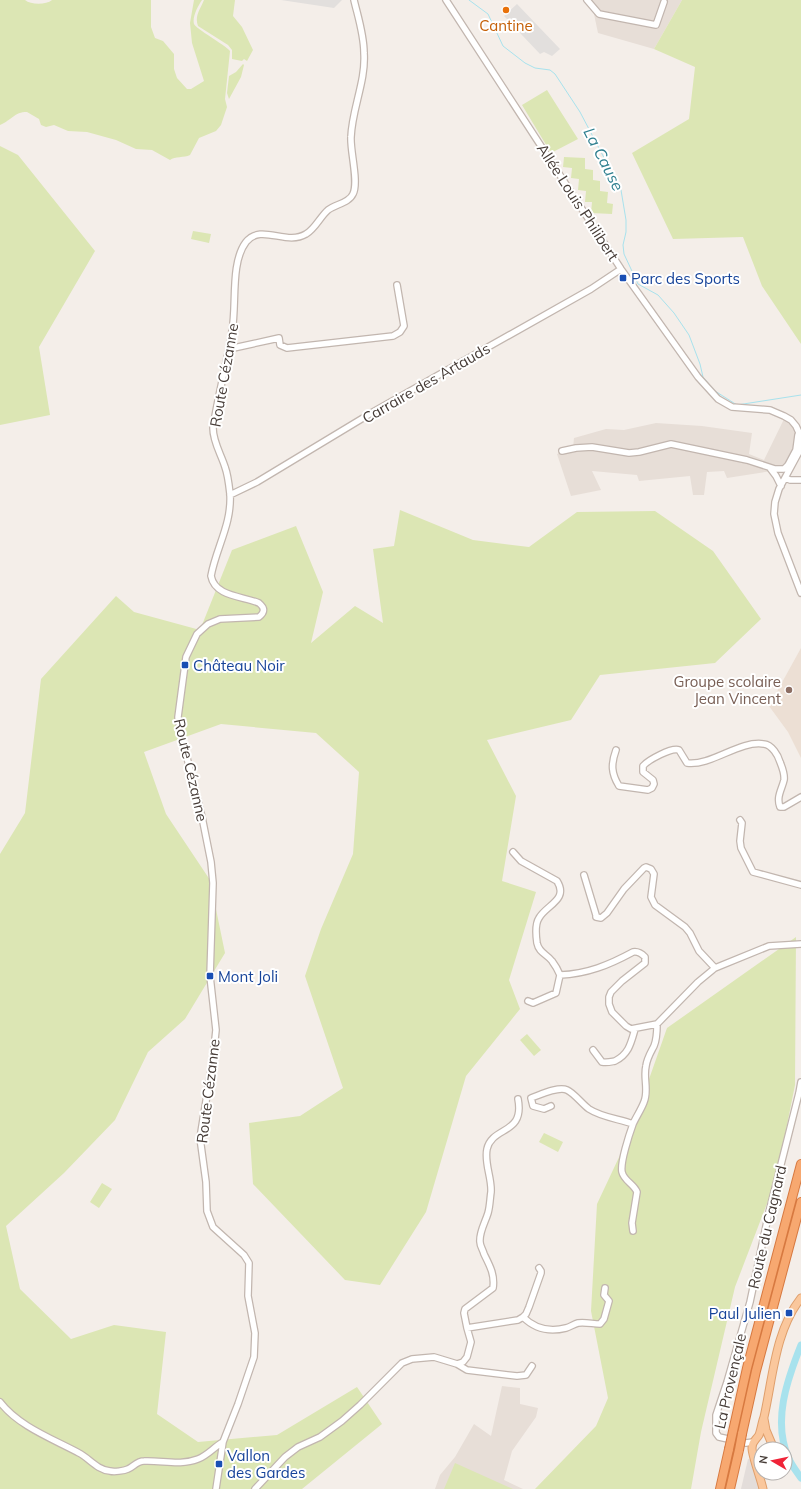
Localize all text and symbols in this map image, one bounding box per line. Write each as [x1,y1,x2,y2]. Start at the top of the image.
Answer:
marker: Cantine [501,5,511,15]
place label: Cantine [479,16,533,35]
water label: La Cause [580,124,629,194]
street label: Allée Louis Philibert [533,140,623,264]
place label: Parc des Sports [631,269,740,288]
marker: Parc des Sports [618,273,628,283]
street label: Route Cézanne [206,322,242,428]
street label: Carraire des Artauds [359,339,493,427]
place label: Château Noir [193,656,285,675]
marker: Château Noir [180,660,190,670]
place label: Groupe scolaire Jean Vincent [673,672,781,708]
marker: Groupe scolaire Jean Vincent [784,685,794,695]
street label: Route Cézanne [170,717,212,823]
place label: Mont Joli [218,967,278,986]
marker: Mont Joli [205,971,215,981]
street label: Route Cézanne [192,1038,224,1144]
street label: Route du Cagnard [744,1163,790,1291]
place label: Paul Julien [709,1304,781,1323]
marker: Paul Julien [784,1308,794,1318]
street label: La Provençale [710,1331,750,1431]
north arrow [753,1441,793,1481]
place label: Vallon des Gardes [227,1446,305,1482]
text: N [756,1454,771,1465]
marker: Vallon des Gardes [214,1459,224,1469]

